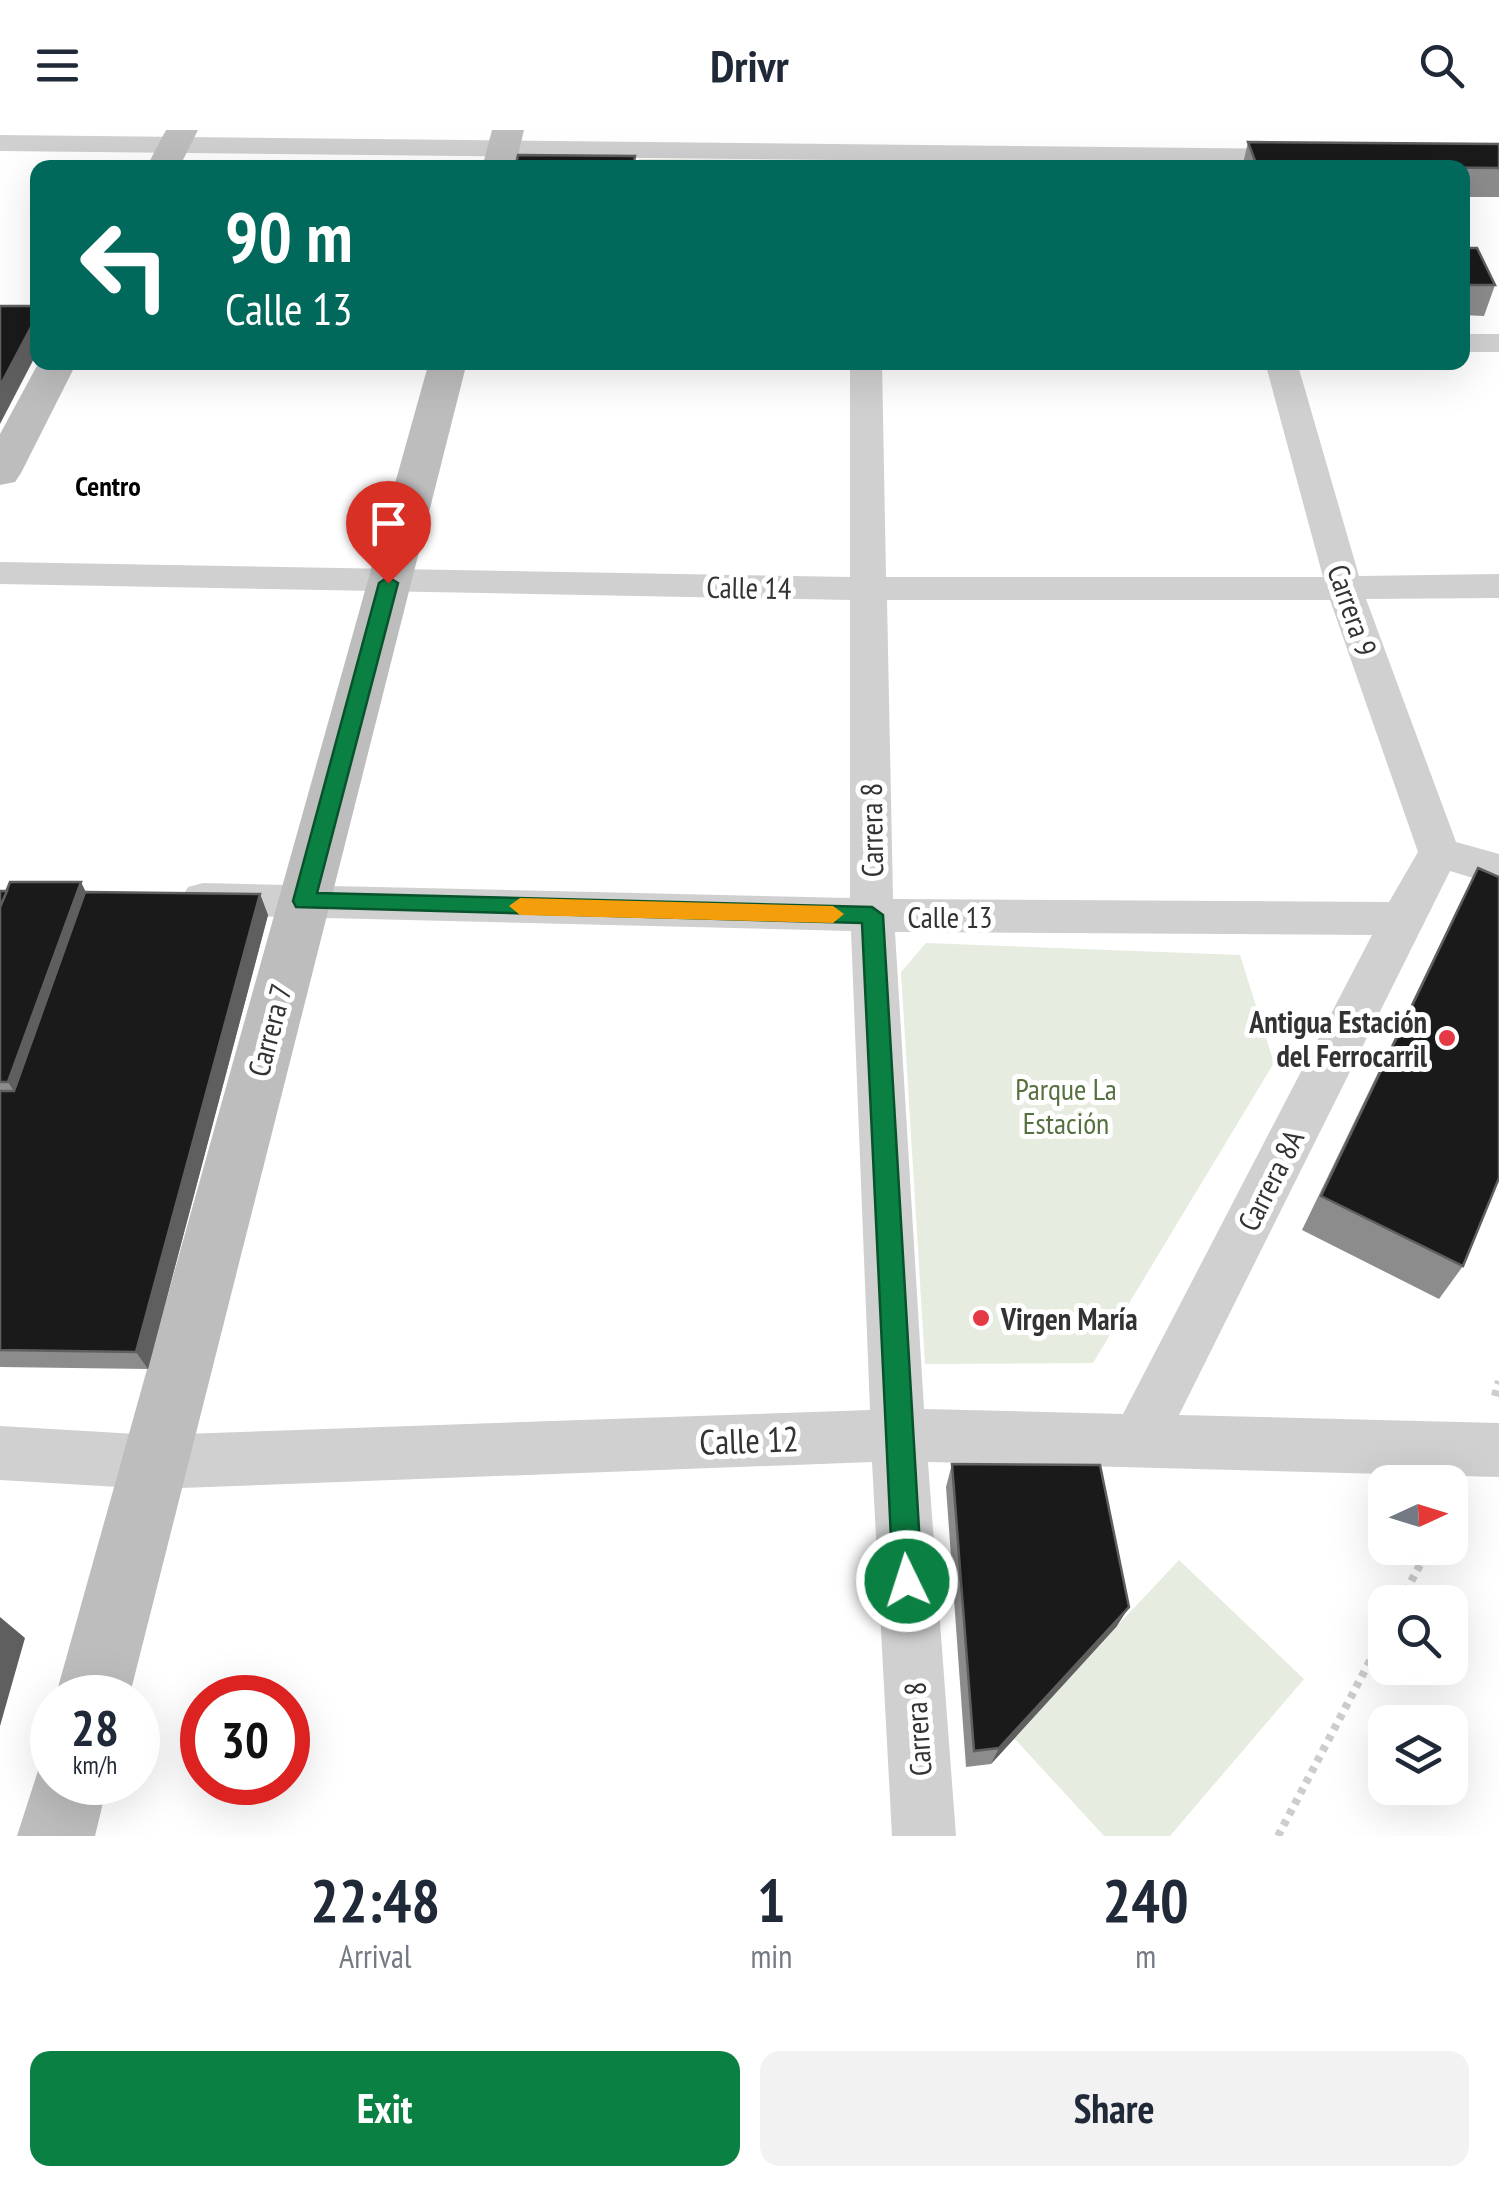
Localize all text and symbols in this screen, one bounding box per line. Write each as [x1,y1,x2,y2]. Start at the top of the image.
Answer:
text: Drivr [710,36,789,94]
icon: menu [30,38,85,93]
icon: search [1414,38,1469,93]
text: 90 m [225,191,353,281]
icon: left [60,200,190,330]
text: Calle 13 [225,279,353,337]
district label: Centro [75,467,141,504]
pin [346,481,431,584]
icon: arrive [361,496,416,551]
street label: Carrera 9 [1319,559,1387,661]
street label: Calle 14 [706,567,792,607]
street label: Carrera 8 [851,783,891,877]
street label: Calle 13 [907,897,993,936]
street label: Carrera 7 [238,979,300,1081]
place label: Antigua Estación del Ferrocarril [1248,1002,1428,1075]
marker: Antigua Estación del Ferrocarril [1436,1027,1458,1049]
park label: Parque La Estación [1015,1069,1117,1142]
street label: Carrera 8A [1228,1122,1312,1237]
place label: Virgen María [1000,1299,1138,1338]
marker: Virgen María [970,1307,992,1329]
street label: Calle 12 [699,1415,799,1465]
north arrow [1368,1465,1468,1565]
map controls [1368,1465,1468,1805]
position arrow [855,1529,959,1633]
button: search [1368,1585,1468,1685]
speed limit sign: 30 [180,1675,310,1805]
street label: Carrera 8 [894,1681,940,1777]
text: 28 [71,1695,119,1760]
button: layers [1368,1705,1468,1805]
text: km/h [73,1749,117,1781]
text: 22:48 [310,1861,440,1939]
text: 1 [757,1861,786,1939]
text: 240 [1103,1861,1189,1939]
text: Arrival [339,1935,411,1977]
text: min [750,1935,792,1977]
text: m [1135,1935,1156,1977]
button: Exit [30,2051,740,2166]
button: Share [760,2051,1469,2166]

